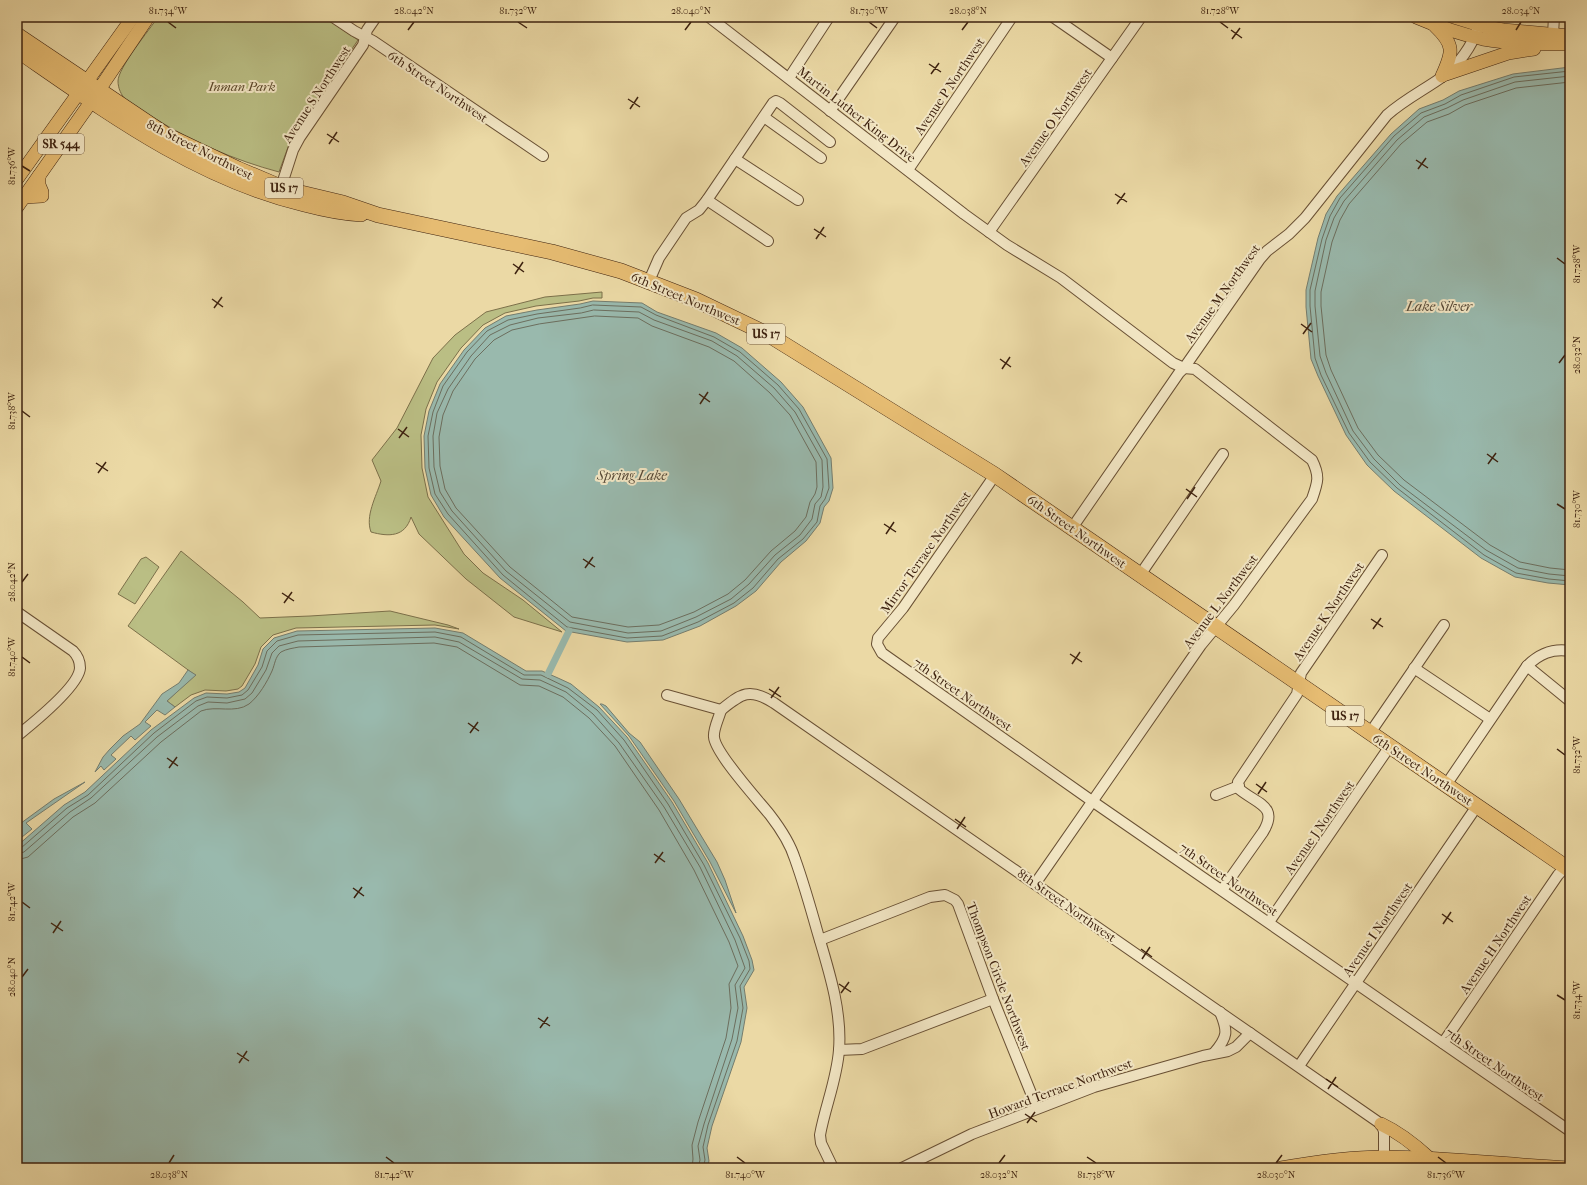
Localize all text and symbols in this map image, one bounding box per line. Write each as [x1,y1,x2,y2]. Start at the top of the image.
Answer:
text: 81.734°W [149,5,188,17]
text: 28.042°N [394,5,434,17]
text: 81.732°W [499,5,538,17]
text: 28.040°N [671,5,711,17]
text: 81.730°W [850,5,889,17]
text: 28.038°N [949,5,987,17]
text: 81.728°W [1201,5,1240,17]
text: 28.034°N [1502,5,1541,17]
street label: Avenue P Northwest [911,35,988,139]
street label: Avenue S Northwest [279,43,354,147]
street label: 6th Street Northwest [385,47,491,126]
street label: Martin Luther King Drive [794,63,919,166]
street label: Avenue O Northwest [1015,65,1095,170]
park label: Inman Park [207,79,276,94]
street label: 8th Street Northwest [144,116,256,183]
road number: SR 544 [38,134,84,154]
text: 81.736°W [6,146,18,185]
road number: US 17 [265,178,303,198]
street label: Avenue M Northwest [1181,241,1263,346]
text: 81.728°W [1571,244,1583,283]
street label: 6th Street Northwest [629,269,743,328]
water label: Lake Silver [1405,298,1474,315]
road number: US 17 [747,324,785,344]
text: 28.032°N [1571,336,1583,374]
text: 81.738°W [6,391,18,430]
water label: Spring Lake [596,467,667,484]
street label: Mirror Terrace Northwest [877,488,974,617]
text: 81.730°W [1571,489,1583,528]
street label: 6th Street Northwest [1024,492,1129,571]
street label: Avenue L Northwest [1179,551,1261,652]
street label: Avenue K Northwest [1289,559,1367,664]
text: 28.042°N [6,562,18,602]
text: 81.740°W [6,636,18,677]
street label: 7th Street Northwest [911,655,1015,734]
road number: US 17 [1326,706,1364,726]
street label: 6th Street Northwest [1370,730,1476,809]
text: 81.732°W [1571,735,1583,774]
street label: Avenue J Northwest [1281,777,1358,878]
street label: 7th Street Northwest [1177,840,1281,919]
street label: 8th Street Northwest [1014,866,1119,945]
street label: Avenue I Northwest [1339,879,1416,980]
text: 81.742°W [6,881,18,922]
street label: Avenue H Northwest [1456,891,1534,998]
street label: Thompson Circle Northwest [963,900,1034,1053]
text: 28.040°N [6,957,18,997]
text: 81.734°W [1571,980,1583,1019]
street label: 7th Street Northwest [1443,1025,1547,1104]
street label: Howard Terrace Northwest [986,1055,1135,1122]
text: 28.038°N [150,1169,188,1181]
text: 81.742°W [374,1169,415,1181]
text: 81.740°W [725,1169,766,1181]
text: 28.032°N [980,1169,1018,1181]
text: 81.738°W [1077,1169,1116,1181]
text: 28.030°N [1257,1169,1296,1181]
text: 81.736°W [1427,1169,1466,1181]

